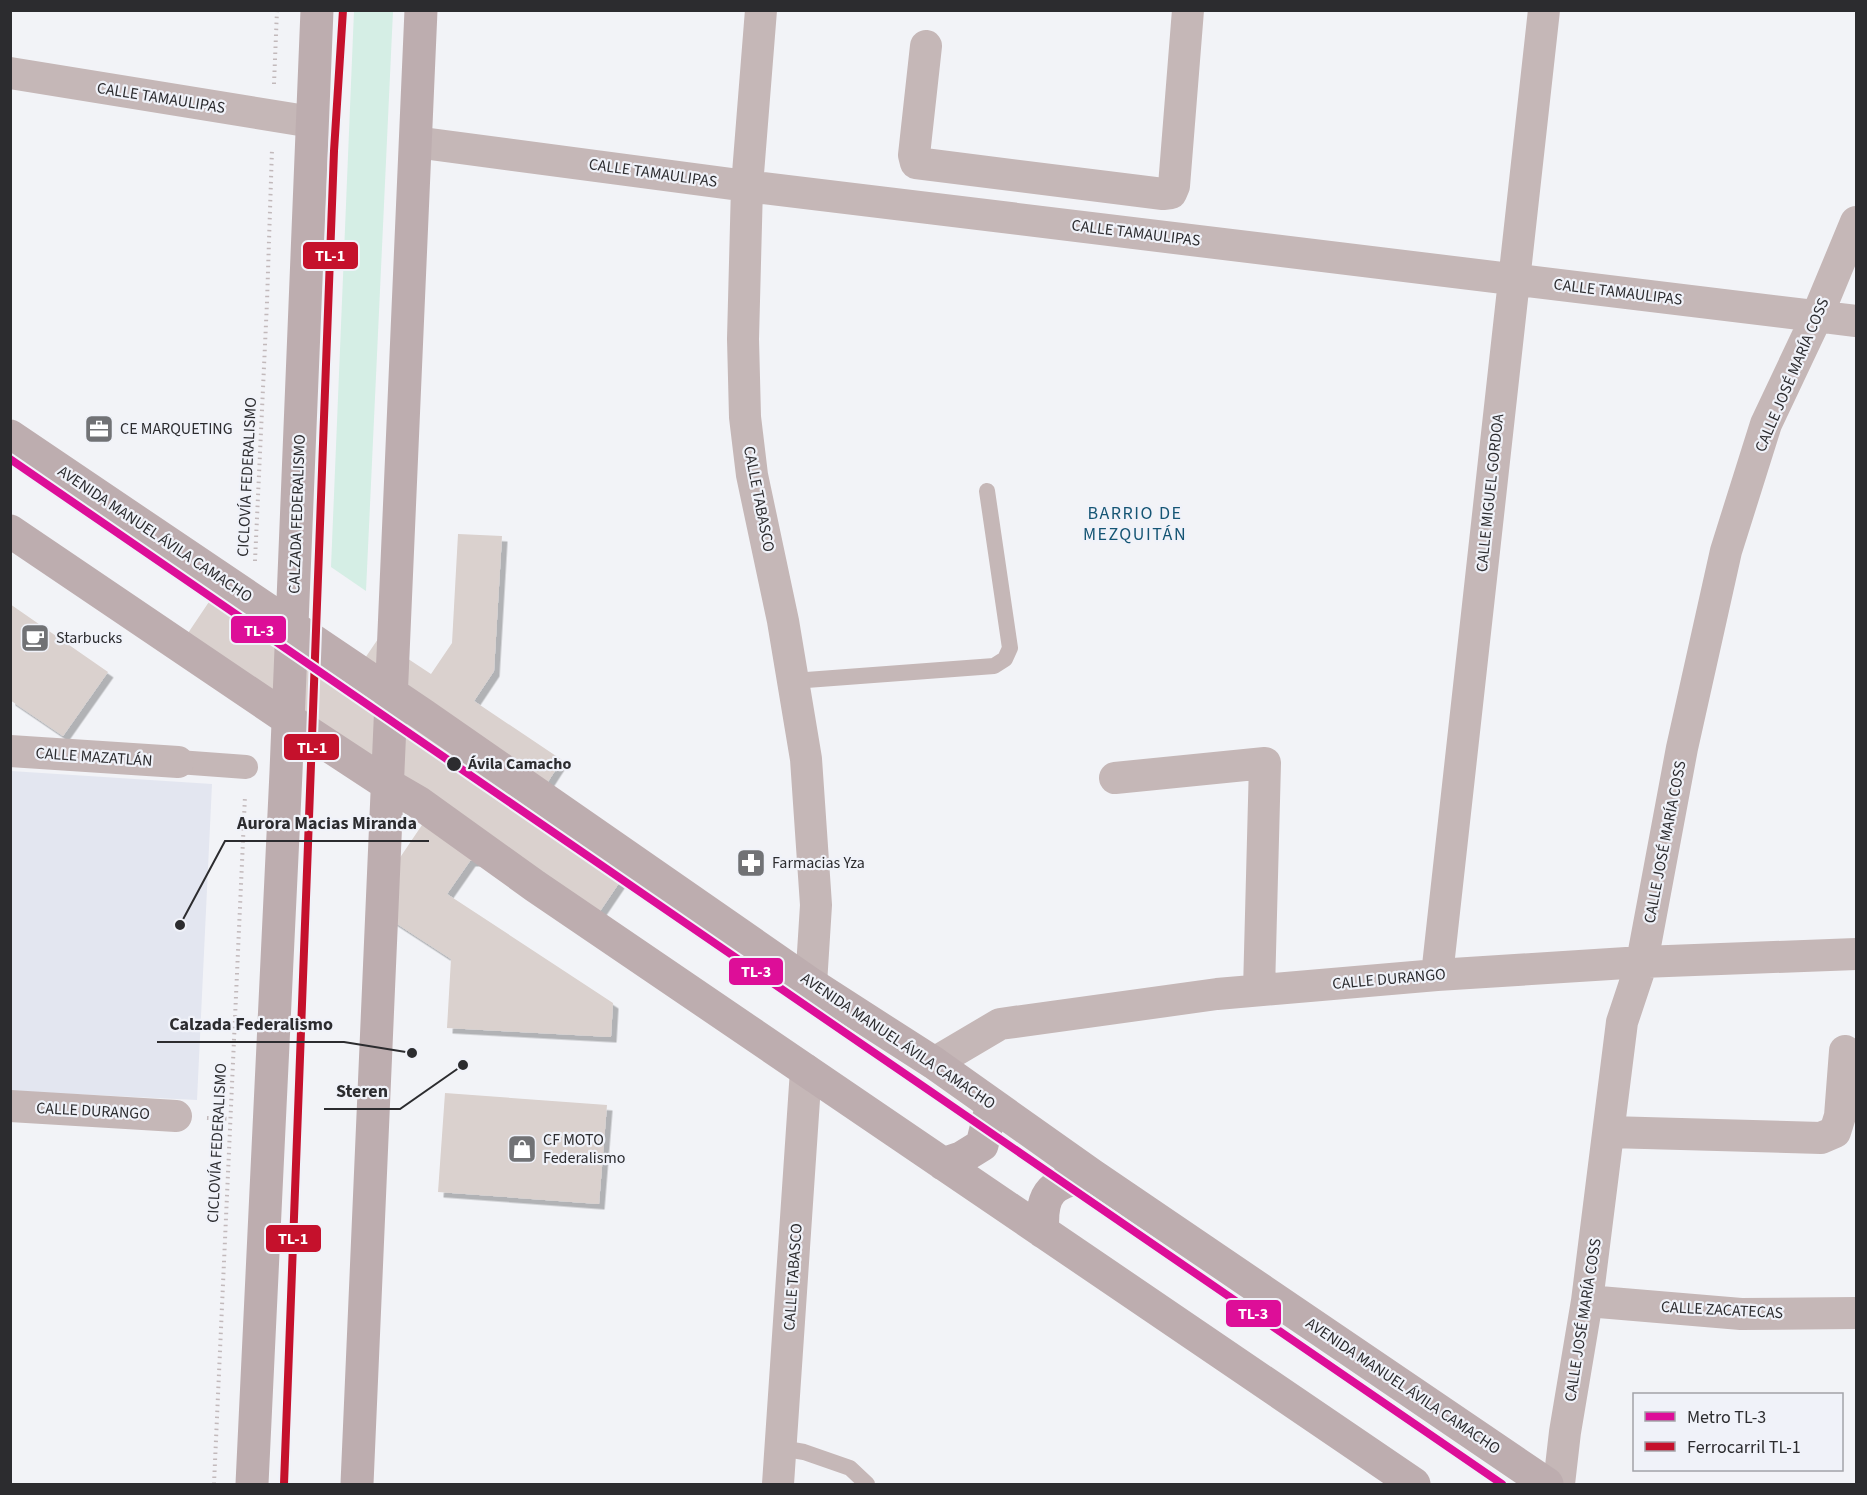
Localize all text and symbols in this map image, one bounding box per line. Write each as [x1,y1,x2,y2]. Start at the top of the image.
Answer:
street label: CALLE TAMAULIPAS [95,77,227,119]
street label: CALLE TAMAULIPAS [587,153,719,193]
street label: CALLE TAMAULIPAS [1070,214,1202,252]
line badge: TL-1 [302,241,359,270]
text: TL-1 [315,245,345,267]
street label: CALLE TAMAULIPAS [1552,273,1684,311]
street label: CALLE JOSÉ MARÍA COSS [1750,295,1834,455]
street label: CICLOVÍA FEDERALISMO [232,397,262,557]
street label: CALLE MIGUEL GORDOA [1471,412,1509,573]
office icon: CE MARQUETING [83,413,115,445]
place label: CE MARQUETING [120,418,233,440]
street label: CALZADA FEDERALISMO [283,434,311,594]
street label: CALLE TABASCO [738,444,780,554]
street label: AVENIDA MANUEL ÁVILA CAMACHO [53,460,257,608]
district label: BARRIO DE MEZQUITÁN [1083,501,1187,547]
line badge: TL-3 [230,615,287,644]
text: TL-3 [244,620,274,642]
cafe icon: Starbucks [19,622,51,654]
place label: Starbucks [56,627,123,649]
line badge: TL-1 [283,733,340,761]
text: TL-1 [297,737,327,759]
street label: CALLE MAZATLÁN [35,742,153,772]
place label: Ávila Camacho [467,753,571,775]
marker: Ávila Camacho [445,755,463,773]
street label: CALLE JOSÉ MARÍA COSS [1638,759,1692,925]
callout: Aurora Macias Miranda [225,805,429,841]
text: Aurora Macias Miranda [236,811,417,836]
pharmacy icon: Farmacias Yza [735,847,767,879]
place label: Farmacias Yza [772,852,865,874]
line badge: TL-3 [728,957,784,986]
text: TL-3 [741,961,771,983]
street label: CALLE DURANGO [1331,963,1447,995]
street label: AVENIDA MANUEL ÁVILA CAMACHO [796,967,1000,1115]
callout: Calzada Federalismo [157,1006,344,1042]
text: Calzada Federalismo [169,1012,333,1037]
street label: CICLOVÍA FEDERALISMO [202,1063,232,1223]
callout: Steren [324,1073,400,1109]
text: Steren [336,1079,388,1104]
street label: CALLE DURANGO [36,1097,150,1125]
place label: CF MOTO Federalismo [543,1129,625,1169]
shop icon: CF MOTO Federalismo [506,1133,538,1165]
street label: CALLE TABASCO [778,1223,808,1331]
line badge: TL-1 [265,1224,322,1253]
text: TL-1 [278,1228,308,1250]
street label: CALLE JOSÉ MARÍA COSS [1559,1237,1607,1403]
street label: CALLE ZACATECAS [1660,1296,1784,1324]
line badge: TL-3 [1225,1299,1282,1328]
text: TL-3 [1238,1303,1268,1325]
street label: AVENIDA MANUEL ÁVILA CAMACHO [1301,1312,1505,1460]
legend [1633,1393,1843,1471]
text: Metro TL-3 [1687,1405,1766,1430]
text: Ferrocarril TL-1 [1687,1435,1801,1460]

